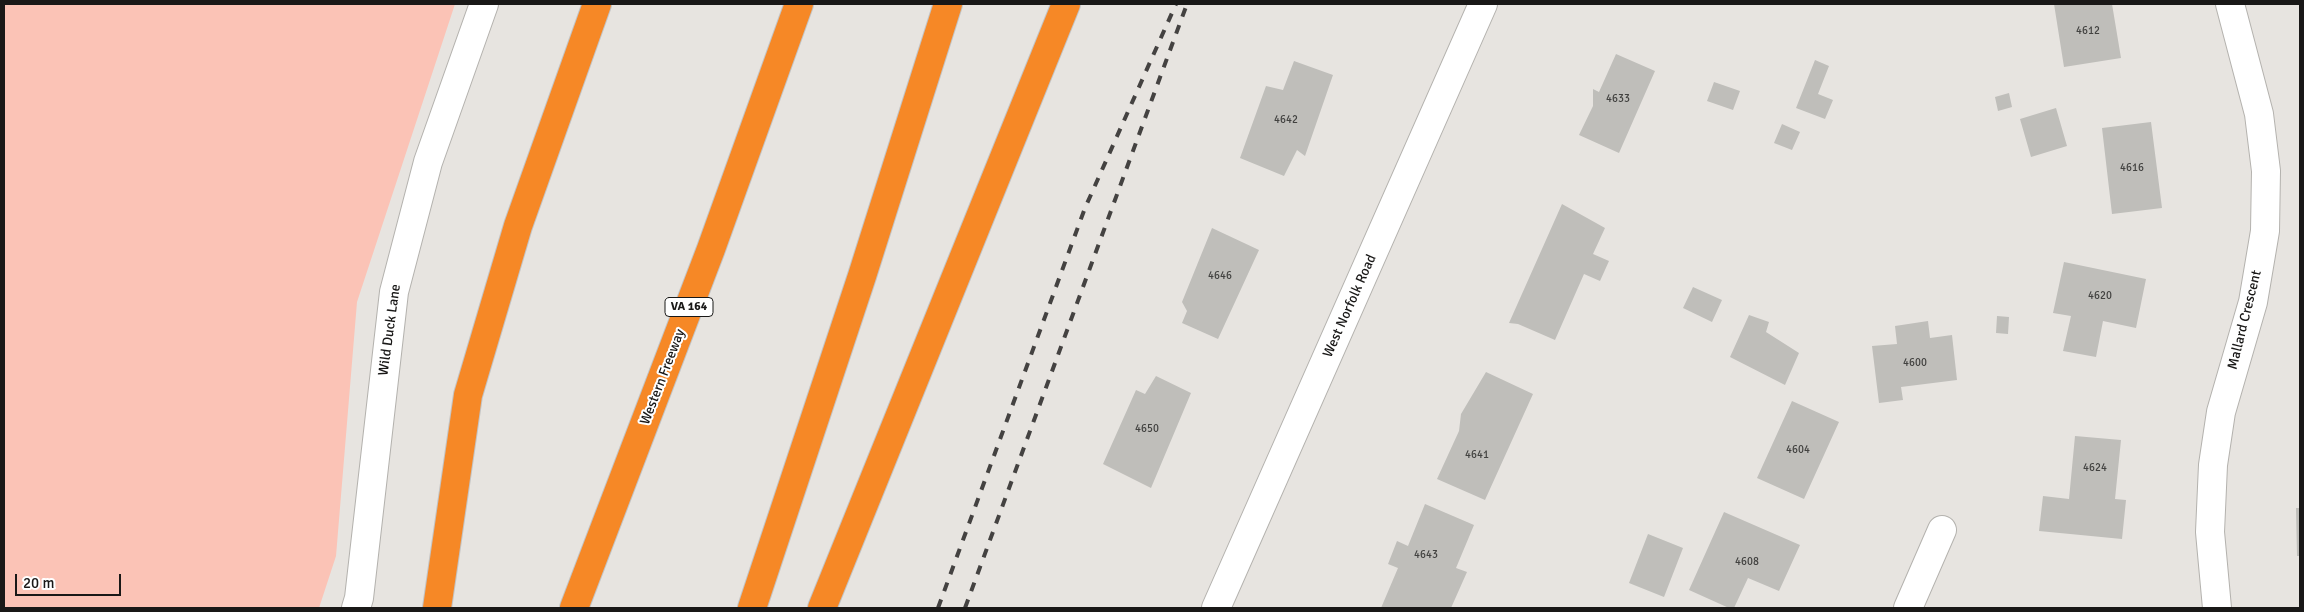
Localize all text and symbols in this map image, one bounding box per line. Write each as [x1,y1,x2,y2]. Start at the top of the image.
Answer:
house number: 4612 [2076,24,2100,38]
house number: 4633 [1606,92,1630,106]
house number: 4642 [1274,113,1298,127]
house number: 4616 [2120,161,2144,175]
street label: West Norfolk Road [1320,252,1380,360]
house number: 4646 [1208,269,1232,283]
street label: Mallard Crescent [2225,269,2265,371]
street label: Wild Duck Lane [375,283,405,377]
house number: 4620 [2088,289,2112,303]
road number: VA 164 [665,298,713,316]
street label: Western Freeway [637,327,689,427]
house number: 4600 [1903,356,1927,370]
house number: 4650 [1135,422,1159,436]
house number: 4604 [1786,443,1810,457]
house number: 4641 [1465,448,1489,462]
house number: 4624 [2083,461,2107,475]
house number: 4643 [1414,548,1438,562]
house number: 4608 [1735,555,1759,569]
scale bar [18,564,124,596]
text: 20 m [23,574,54,592]

